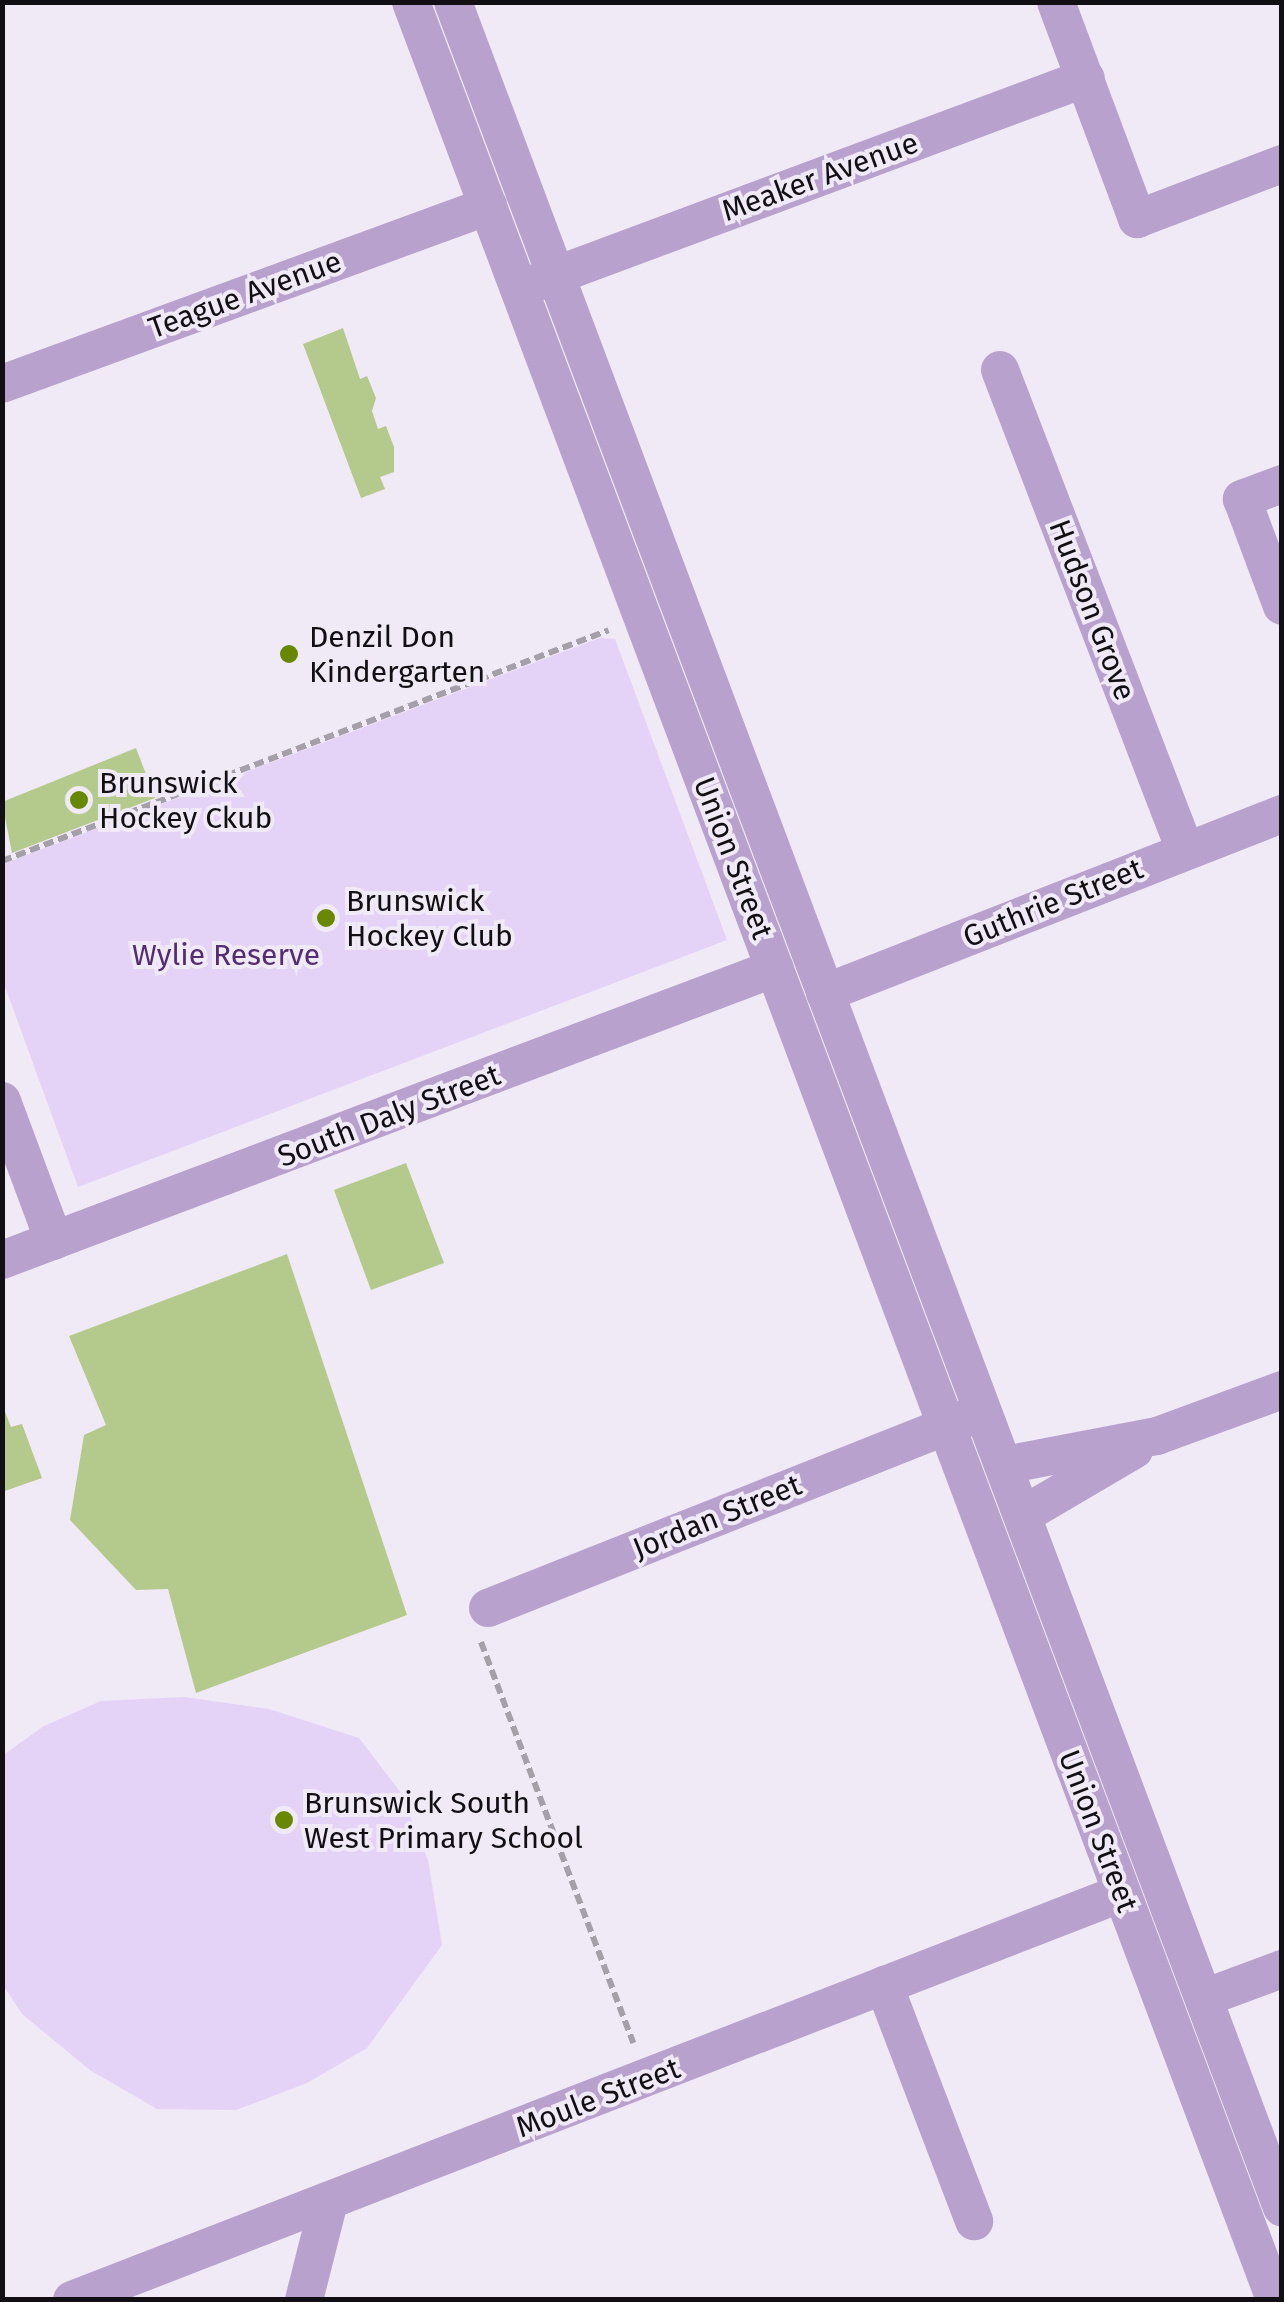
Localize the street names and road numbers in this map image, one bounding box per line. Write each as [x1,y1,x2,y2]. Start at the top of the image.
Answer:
street label: Meaker Avenue [717,125,923,229]
street label: Teague Avenue [144,243,346,347]
street label: Hudson Grove [1041,514,1143,706]
street label: Union Street [686,772,780,944]
street label: Guthrie Street [958,851,1148,955]
street label: South Daly Street [273,1057,505,1175]
street label: Jordan Street [627,1467,807,1567]
street label: Union Street [1051,1745,1145,1917]
street label: Moule Street [511,2050,685,2146]

